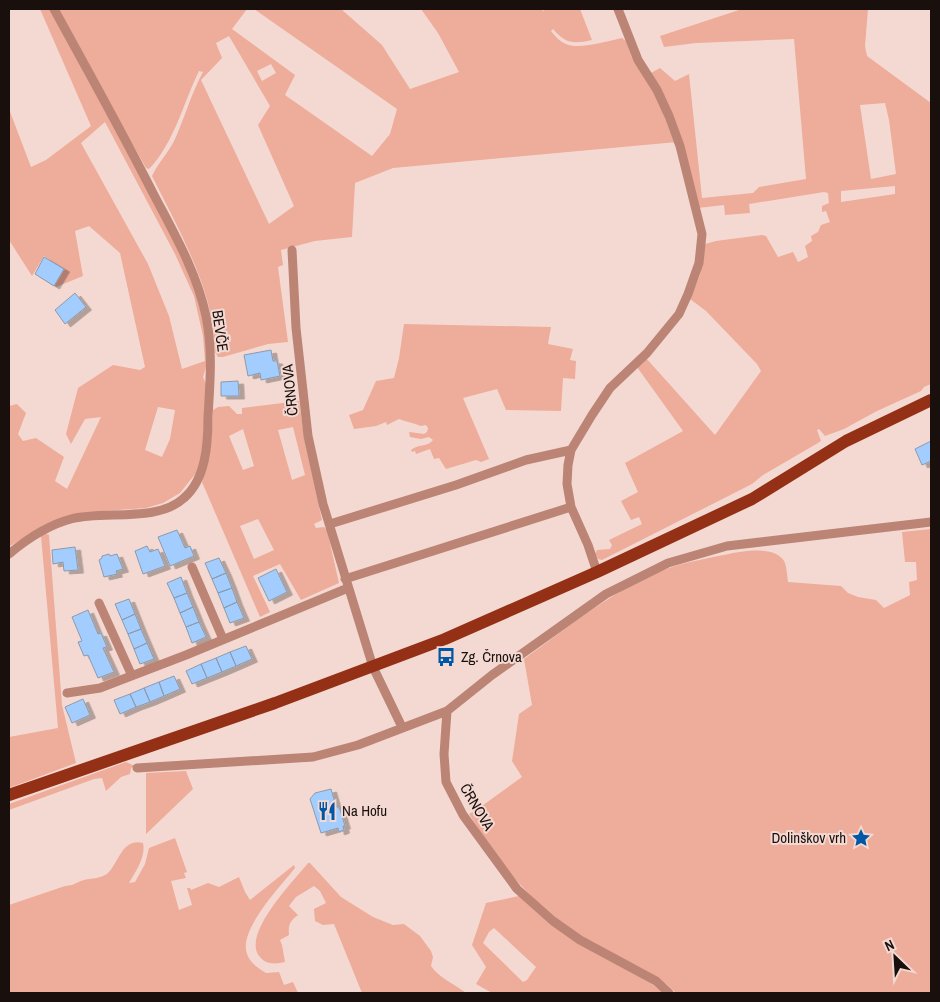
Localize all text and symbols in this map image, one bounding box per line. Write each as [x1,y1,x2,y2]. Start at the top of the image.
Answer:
street label: BEVČE [207,309,234,353]
street label: ČRNOVA [276,362,303,417]
bus stop icon: Zg. Črnova [435,646,457,668]
place label: Zg. Črnova [461,646,522,667]
street label: ČRNOVA [455,779,500,835]
restaurant icon: Na Hofu [316,800,338,822]
place label: Na Hofu [342,800,387,821]
place label: Dolinškov vrh [771,827,846,848]
place icon: Dolinškov vrh [850,827,872,849]
north arrow [870,932,920,982]
text: N [882,935,897,955]

